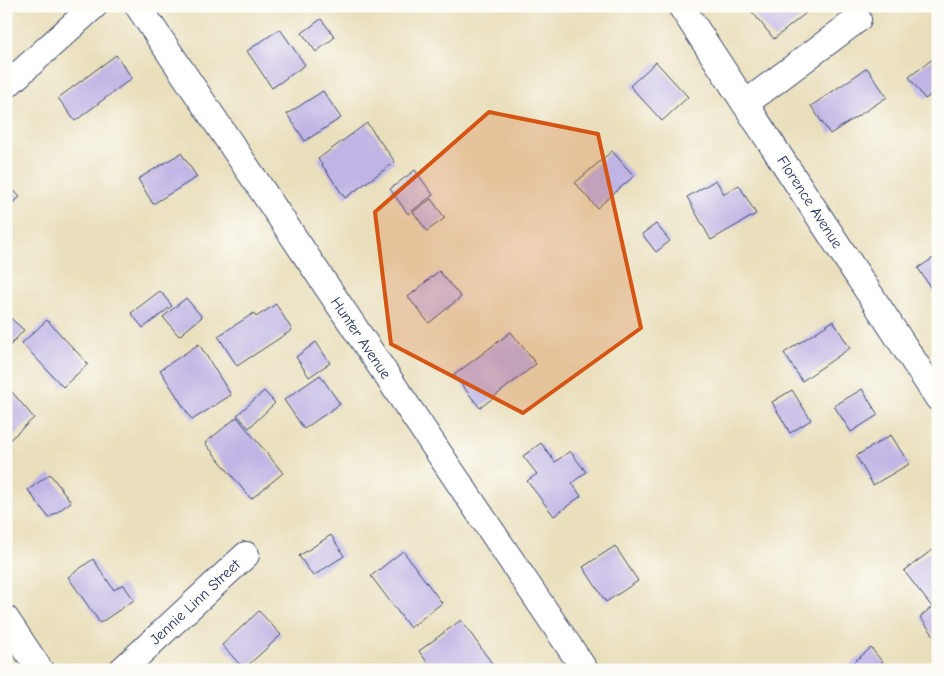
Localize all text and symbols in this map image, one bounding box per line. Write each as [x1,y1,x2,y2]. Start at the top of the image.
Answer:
street label: Florence Avenue [773,152,847,252]
street label: Hunter Avenue [327,294,395,383]
street label: Jennie Linn Street [146,555,244,648]

